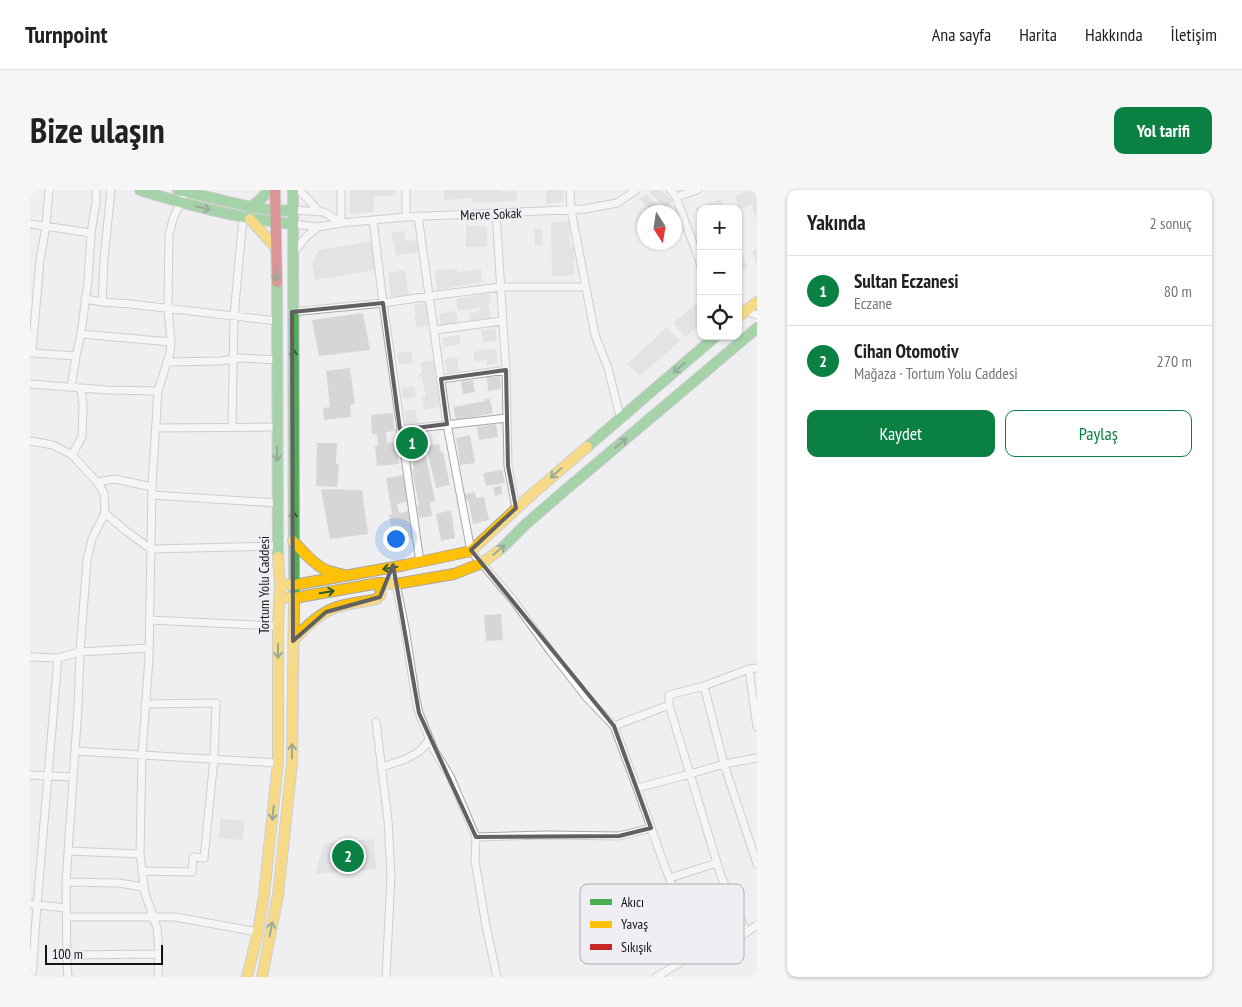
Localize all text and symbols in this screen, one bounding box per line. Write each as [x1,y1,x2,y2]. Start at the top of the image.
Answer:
text: Turnpoint [25,19,107,50]
text: Ana sayfa [932,23,991,46]
text: Harita [1019,23,1057,46]
text: Hakkında [1085,23,1143,46]
text: İletişim [1171,23,1217,46]
text: Bize ulaşın [30,107,165,153]
button: Yol tarifi [1114,107,1212,154]
one-way arrow [195,204,211,213]
street label: Merve Sokak [460,204,522,224]
north arrow [637,205,682,250]
map controls [697,205,742,340]
button: + [697,205,742,250]
text: Yakında [807,209,866,236]
text: 2 sonuç [1149,213,1192,233]
button: − [697,250,742,295]
one-way arrow [272,265,281,281]
text: Sultan Eczanesi [854,269,959,293]
text: 1 [819,281,827,301]
text: 80 m [1164,281,1192,301]
text: Eczane [854,293,892,313]
button: locate [697,295,742,340]
text: Cihan Otomotiv [854,339,958,363]
one-way arrow [288,348,297,364]
text: 2 [819,351,827,371]
text: 270 m [1157,351,1192,371]
one-way arrow [673,362,686,374]
text: Mağaza · Tortum Yolu Caddesi [854,363,1018,383]
button: Kaydet [807,410,995,457]
button: Paylaş [1005,410,1192,457]
pin: 1 [396,424,428,462]
one-way arrow [614,438,627,449]
one-way arrow [272,445,282,461]
one-way arrow [549,468,562,479]
one-way arrow [288,510,298,526]
your location [383,526,409,552]
street label: Tortum Yolu Caddesi [255,536,273,634]
one-way arrow [492,545,505,556]
one-way arrow [382,563,398,573]
one-way arrow [318,587,334,597]
one-way arrow [273,642,283,659]
one-way arrow [287,743,297,759]
one-way arrow [268,805,277,821]
pin: 2 [332,837,364,875]
legend [580,884,744,964]
text: Akıcı [621,893,644,911]
text: Yavaş [621,915,648,933]
one-way arrow [267,922,277,938]
text: Sıkışık [621,938,652,956]
scale bar [45,942,162,965]
text: 100 m [52,945,83,963]

